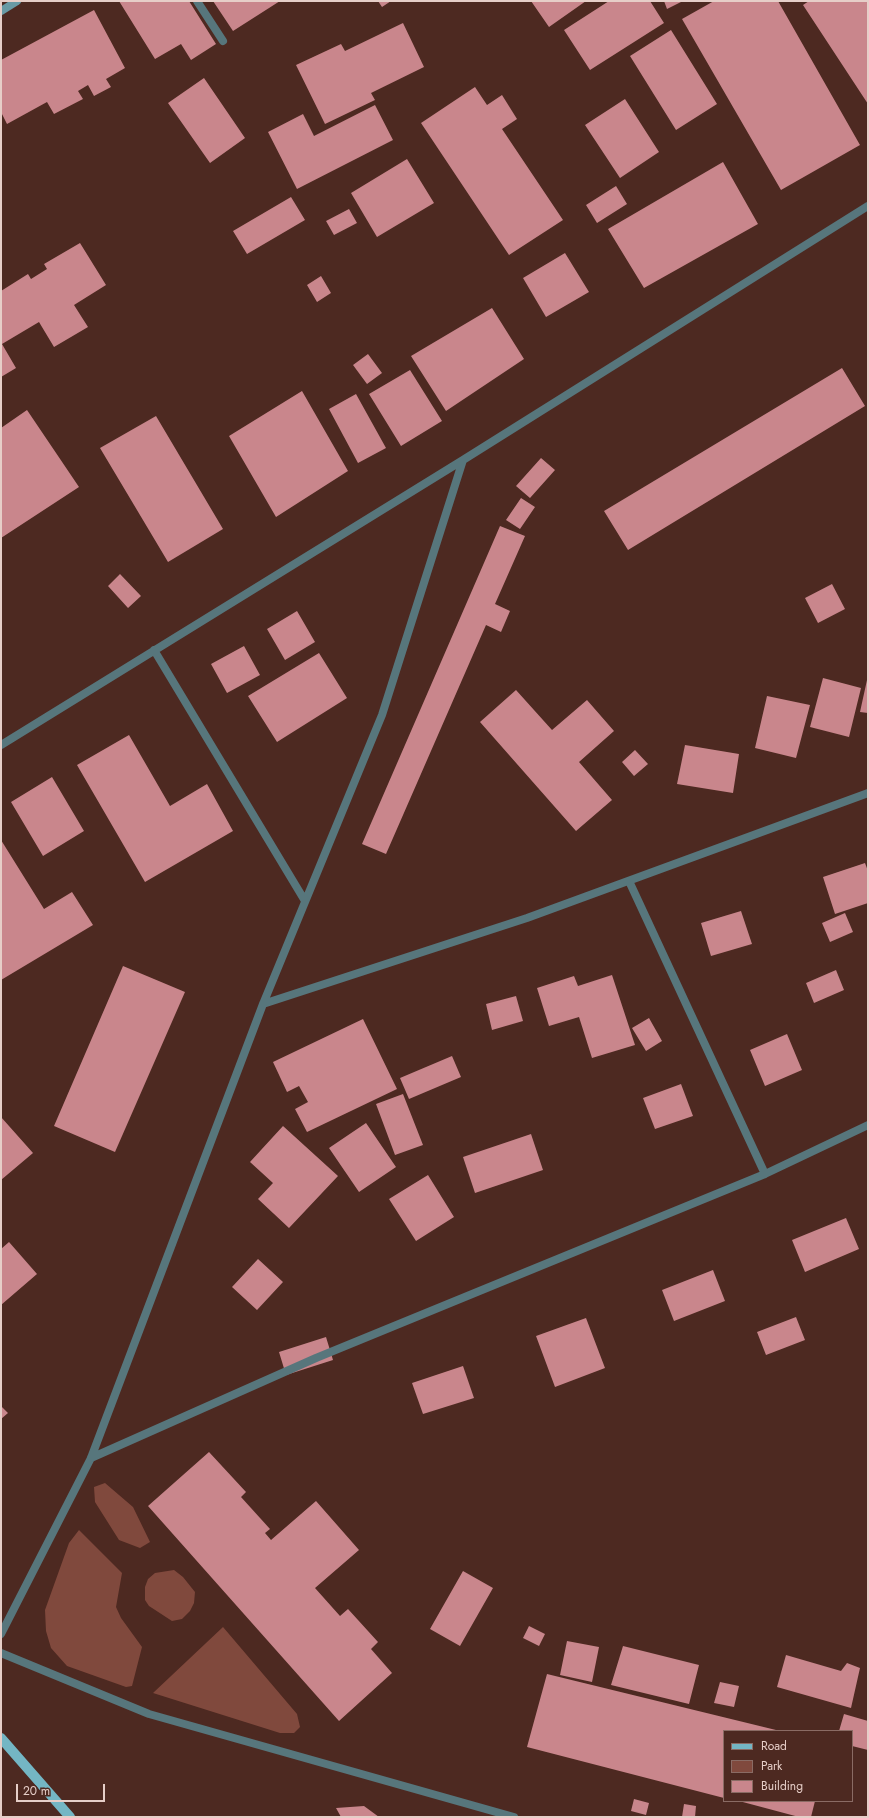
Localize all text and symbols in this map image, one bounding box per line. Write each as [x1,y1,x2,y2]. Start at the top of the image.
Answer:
legend [723,1730,853,1802]
text: Road [761,1737,787,1755]
text: Park [761,1757,782,1775]
scale bar [18,1776,107,1802]
text: Building [761,1777,803,1795]
text: 20 m [23,1782,50,1800]

